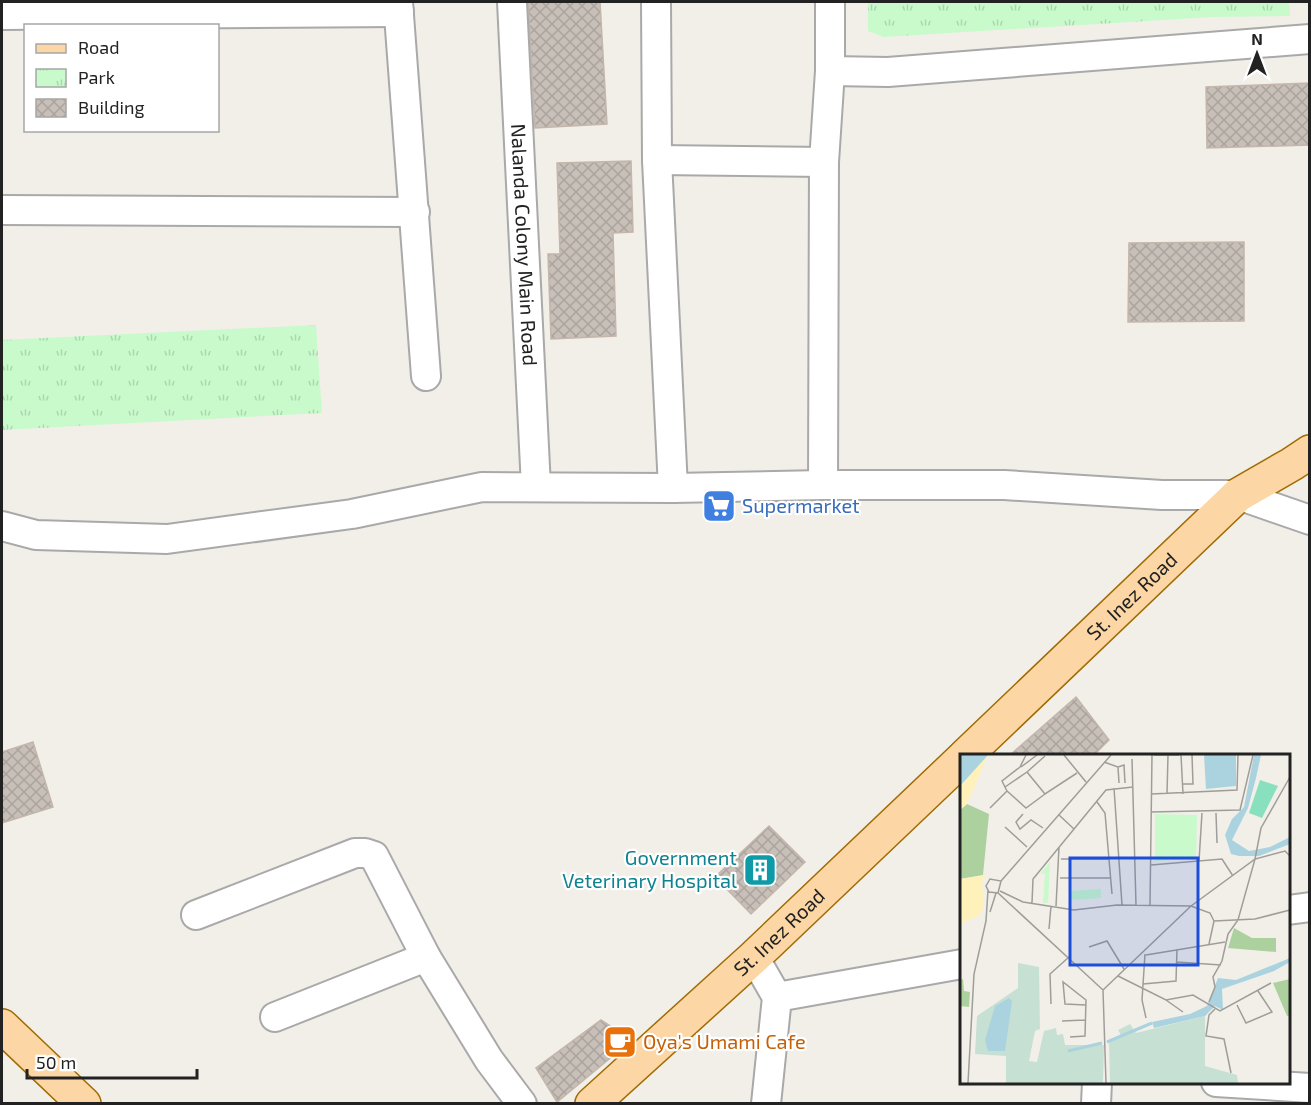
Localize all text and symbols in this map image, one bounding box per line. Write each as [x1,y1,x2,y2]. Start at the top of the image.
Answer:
legend [24,24,219,132]
north arrow [1227,24,1287,84]
text: N [1251,29,1263,48]
text: Road [78,36,119,58]
text: Park [78,66,115,88]
text: Building [78,96,145,118]
street label: Nalanda Colony Main Road [507,123,543,366]
supermarket icon: Supermarket [701,488,737,524]
place label: Supermarket [742,493,860,517]
street label: St. Inez Road [1081,547,1182,644]
inset map [960,754,1290,1084]
place label: Government Veterinary Hospital [562,845,737,892]
building icon: Government Veterinary Hospital [742,852,778,888]
street label: St. Inez Road [728,883,829,980]
cafe icon: Oya's Umami Cafe [602,1024,638,1060]
place label: Oya's Umami Cafe [643,1029,806,1053]
scale bar [27,1042,196,1080]
text: 50 m [36,1051,76,1073]

